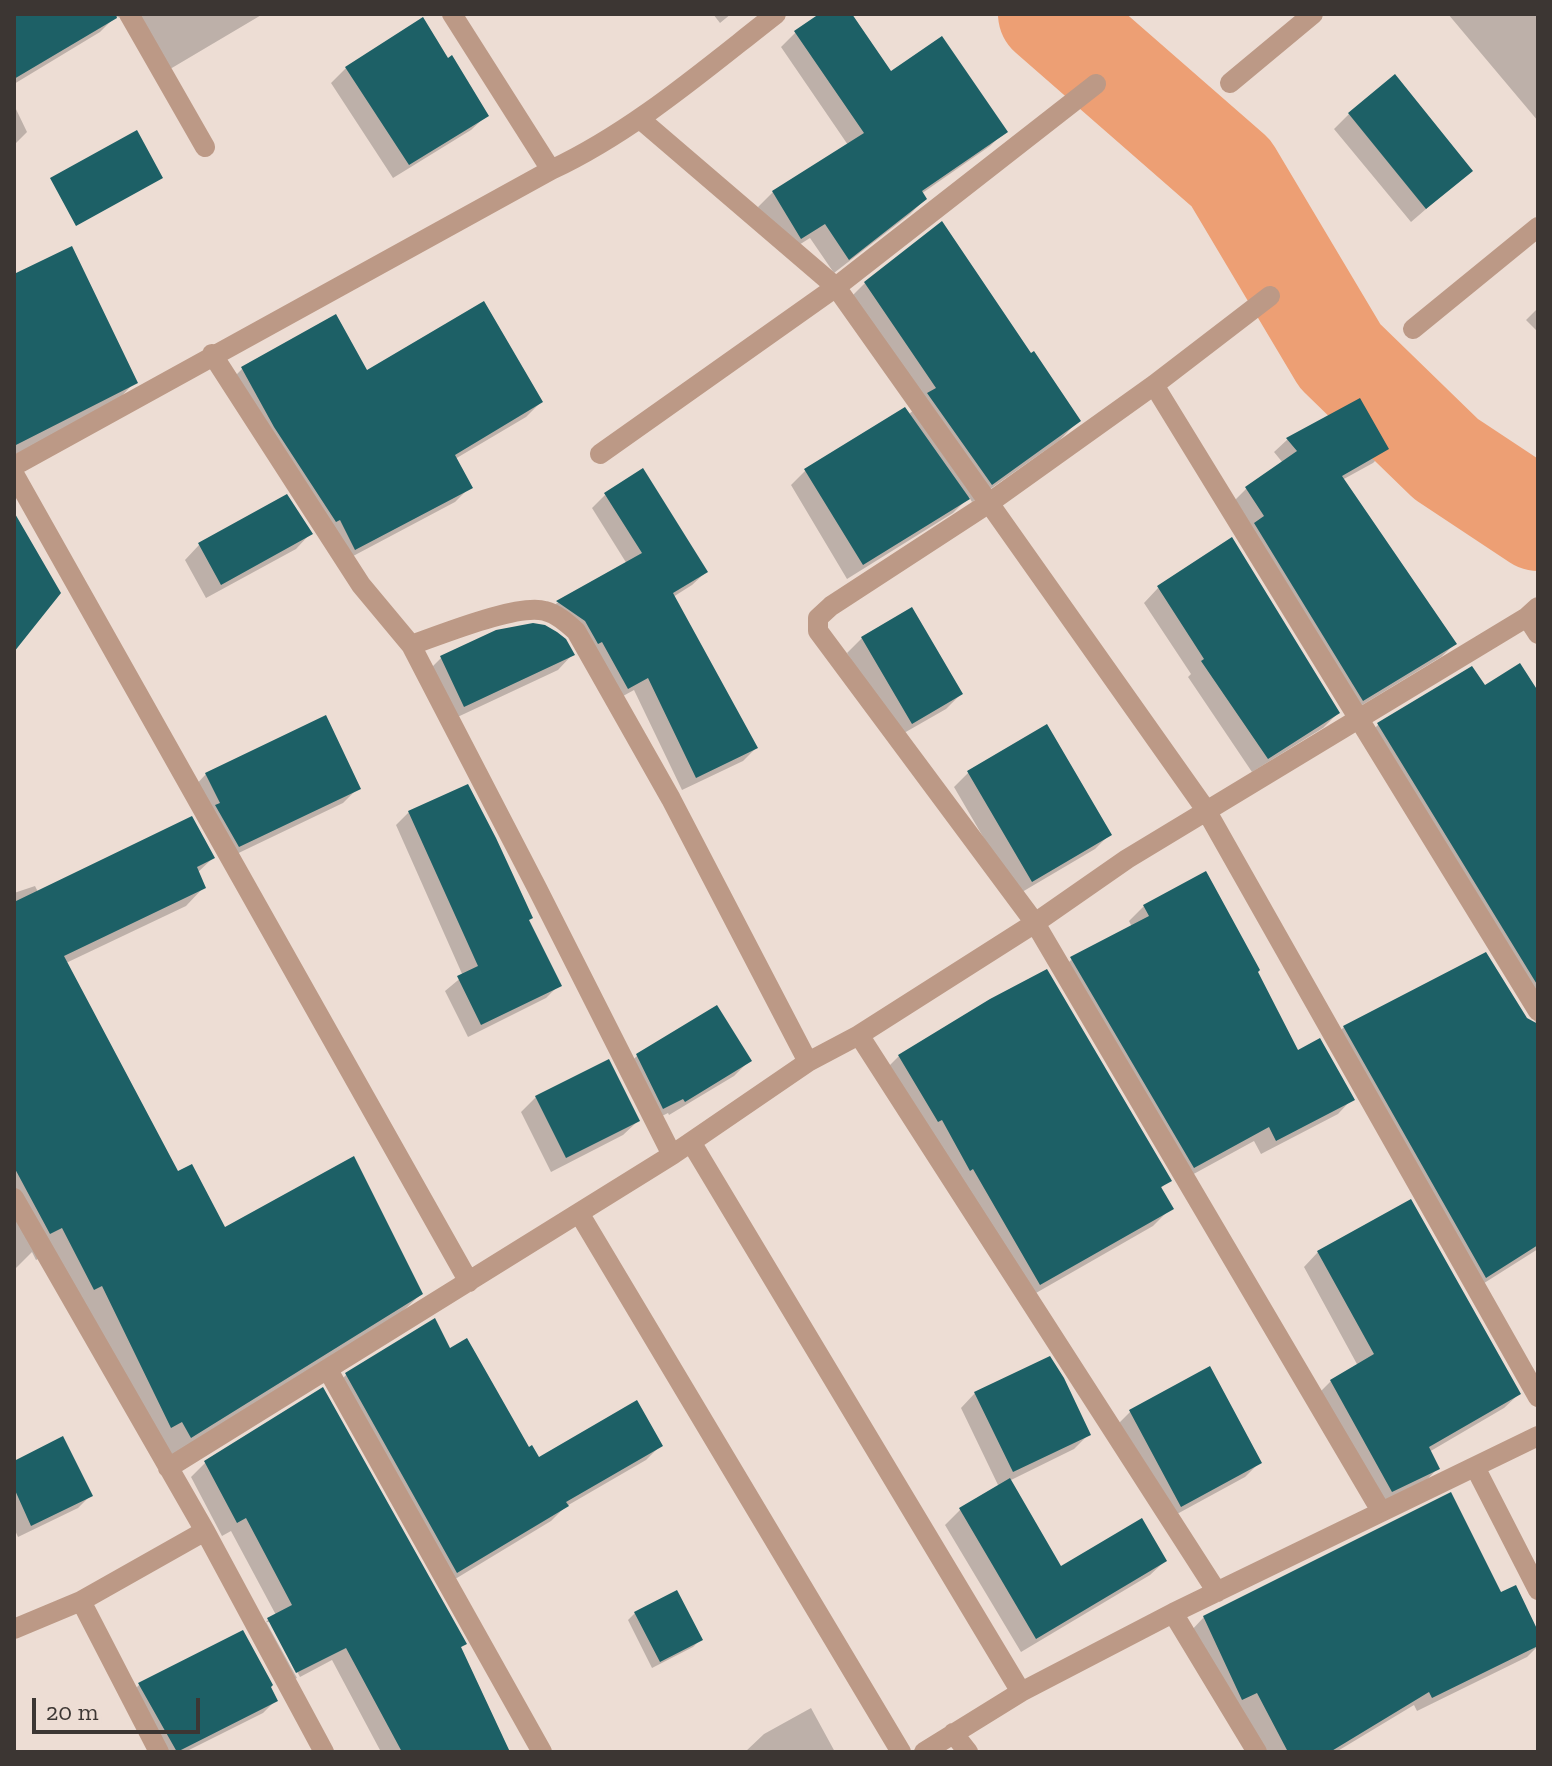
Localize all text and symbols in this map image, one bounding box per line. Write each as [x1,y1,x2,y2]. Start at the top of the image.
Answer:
scale bar [36,1682,204,1732]
text: 20 m [46,1697,98,1726]

